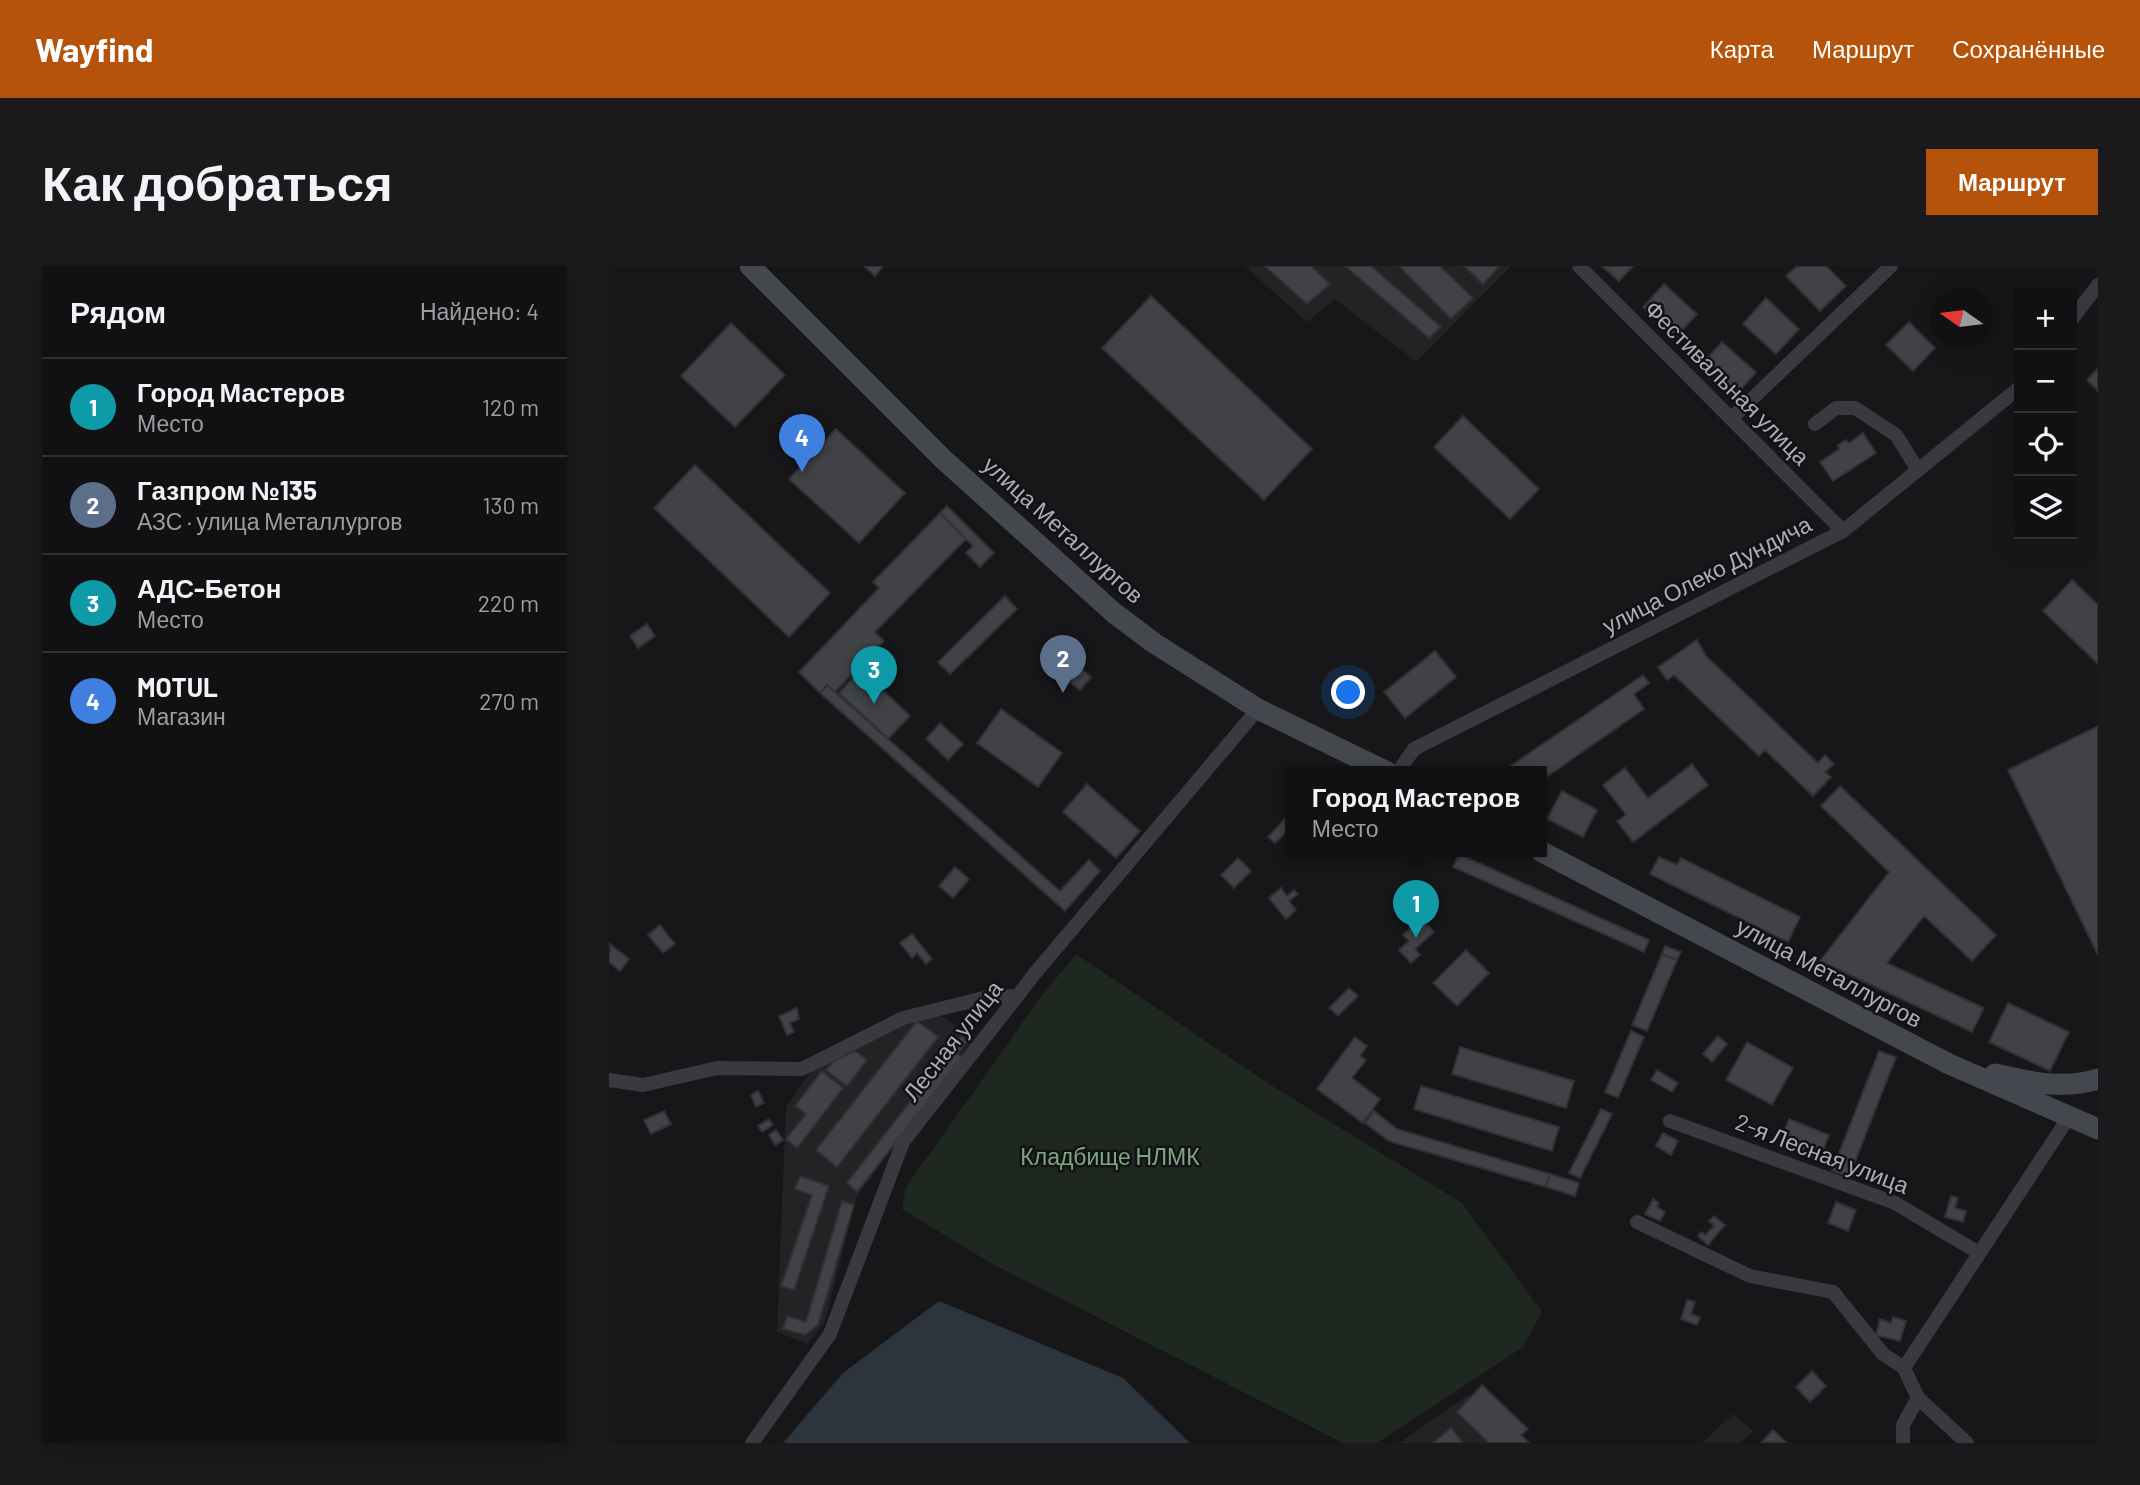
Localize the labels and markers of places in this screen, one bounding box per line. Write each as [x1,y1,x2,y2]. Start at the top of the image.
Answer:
pin: 4 [779,414,825,472]
pin: 2 [1040,635,1086,693]
pin: 3 [851,646,897,704]
pin: 1 [1393,880,1439,938]

